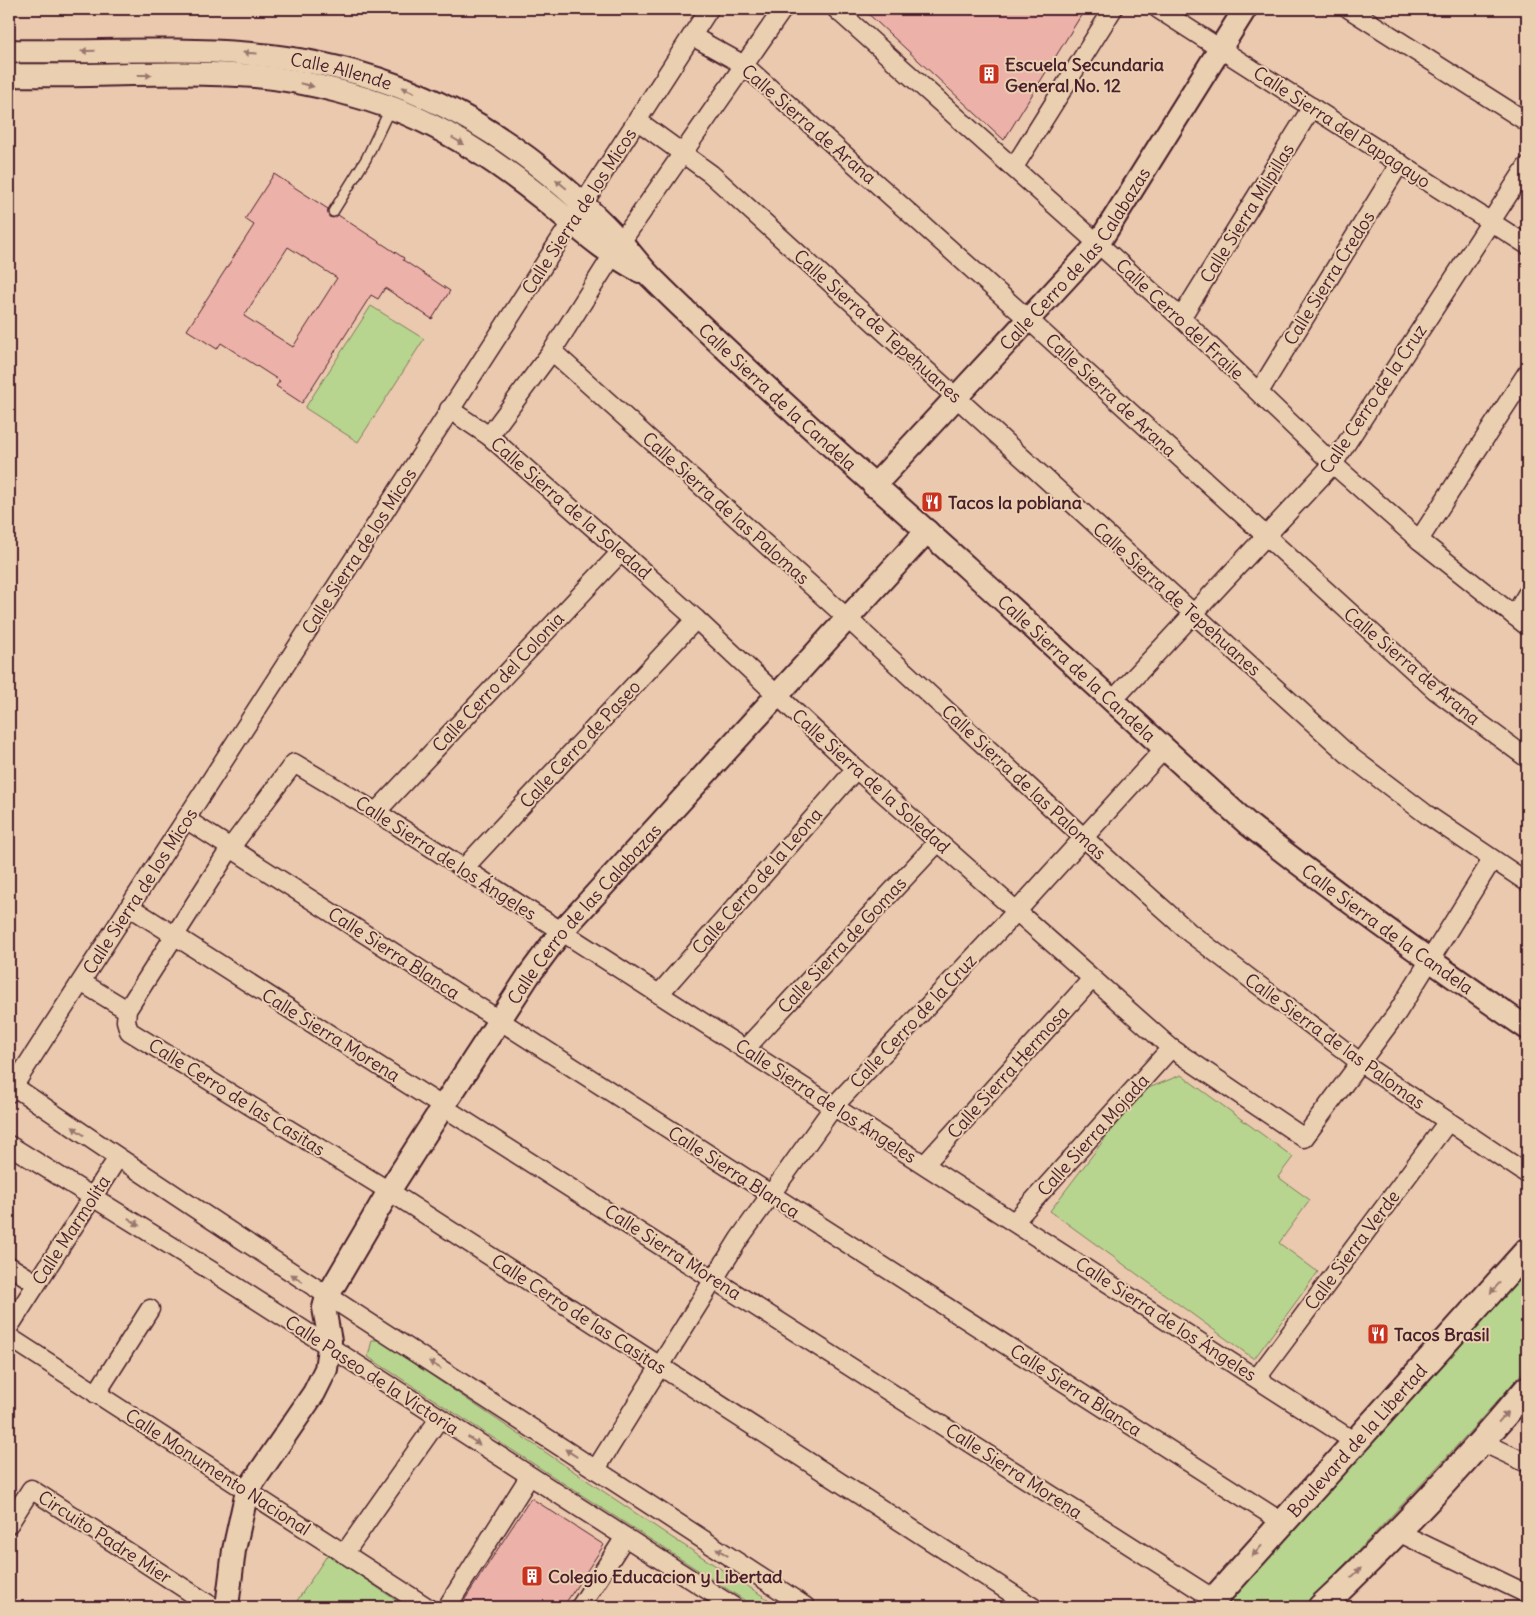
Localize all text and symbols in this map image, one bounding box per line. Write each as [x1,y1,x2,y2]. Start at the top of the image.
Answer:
one-way arrow [80,47,96,55]
street label: Calle Allende [289,47,395,95]
one-way arrow [242,48,258,56]
place label: Escuela Secundaria General No. 12 [1005,53,1164,97]
street label: Calle Sierra de Arana [737,59,881,189]
street label: Calle Sierra del Papagayo [1249,61,1435,193]
building icon: Escuela Secundaria General No. 12 [977,62,1001,86]
one-way arrow [137,71,153,79]
one-way arrow [299,81,314,89]
one-way arrow [400,86,415,94]
street label: Calle Sierra de los Micos [517,123,641,299]
one-way arrow [452,137,465,146]
street label: Calle Sierra Milpillas [1195,139,1299,287]
street label: Calle Cerro de las Calabazas [994,163,1155,355]
one-way arrow [554,178,567,189]
street label: Calle Sierra Credos [1278,207,1380,349]
street label: Calle Sierra de Tepehuanes [789,244,967,408]
street label: Calle Cerro del Fraile [1111,254,1249,384]
street label: Calle Sierra de la Candela [694,318,862,475]
street label: Calle Cerro de la Cruz [1314,320,1432,478]
street label: Calle Sierra de Arana [1041,328,1181,462]
street label: Calle Sierra de las Palomas [638,427,814,589]
street label: Calle Sierra de la Soledad [486,432,656,584]
street label: Calle Sierra de los Micos [297,463,421,639]
restaurant icon: Tacos la poblana [920,490,944,514]
place label: Tacos la poblana [948,491,1082,514]
street label: Calle Sierra de Tepehuanes [1088,517,1266,681]
street label: Calle Sierra de la Candela [993,590,1161,747]
street label: Calle Sierra de Arana [1339,602,1485,730]
street label: Calle Cerro del Colonia [427,607,569,757]
street label: Calle Cerro de Paseo [515,675,645,813]
street label: Calle Sierra de las Palomas [937,700,1111,864]
street label: Calle Sierra de la Soledad [787,704,955,858]
street label: Calle Sierra de los Ángeles [351,791,541,925]
street label: Calle Sierra de los Micos [78,803,202,979]
street label: Calle Cerro de la Leona [687,803,827,959]
street label: Calle Cerro de las Calabazas [502,819,666,1008]
street label: Calle Sierra de la Candela [1297,859,1478,999]
street label: Calle Sierra de Gomas [773,872,911,1018]
street label: Calle Sierra Blanca [324,902,464,1004]
street label: Calle Cerro de la Cruz [845,949,981,1093]
street label: Calle Sierra de las Palomas [1240,968,1430,1114]
street label: Calle Sierra Morena [258,983,404,1087]
street label: Calle Sierra Hermosa [942,1001,1074,1143]
street label: Calle Cerro de las Casitas [144,1033,330,1161]
street label: Calle Sierra de los Ángeles [731,1034,921,1168]
street label: Calle Sierra Mojada [1032,1069,1154,1201]
street label: Calle Sierra Blanca [664,1121,804,1223]
one-way arrow [71,1126,84,1136]
street label: Calle Marmolita [27,1171,115,1289]
street label: Calle Sierra Verde [1299,1185,1405,1315]
street label: Calle Sierra Morena [600,1199,746,1305]
one-way arrow [128,1217,141,1226]
street label: Calle Cerro de las Casitas [487,1249,671,1379]
street label: Calle Sierra de los Ángeles [1071,1252,1261,1386]
one-way arrow [291,1273,304,1283]
one-way arrow [1489,1281,1501,1293]
street label: Calle Paseo de la Victoria [281,1310,463,1440]
restaurant icon: Tacos Brasil [1366,1322,1390,1346]
place label: Tacos Brasil [1394,1323,1490,1346]
street label: Calle Sierra Blanca [1006,1339,1146,1441]
street label: Boulevard de la Libertad [1282,1359,1432,1522]
one-way arrow [428,1360,441,1369]
street label: Calle Monumento Nacional [121,1403,315,1541]
one-way arrow [1498,1411,1509,1424]
street label: Calle Sierra Morena [941,1418,1087,1524]
one-way arrow [468,1436,481,1446]
one-way arrow [565,1448,578,1457]
street label: Circuito Padre Mier [34,1485,177,1589]
one-way arrow [1251,1545,1263,1557]
one-way arrow [715,1547,728,1556]
building icon: Colegio Educacion y Libertad [520,1564,544,1588]
place label: Colegio Educacion y Libertad [548,1565,783,1588]
one-way arrow [1350,1568,1362,1580]

